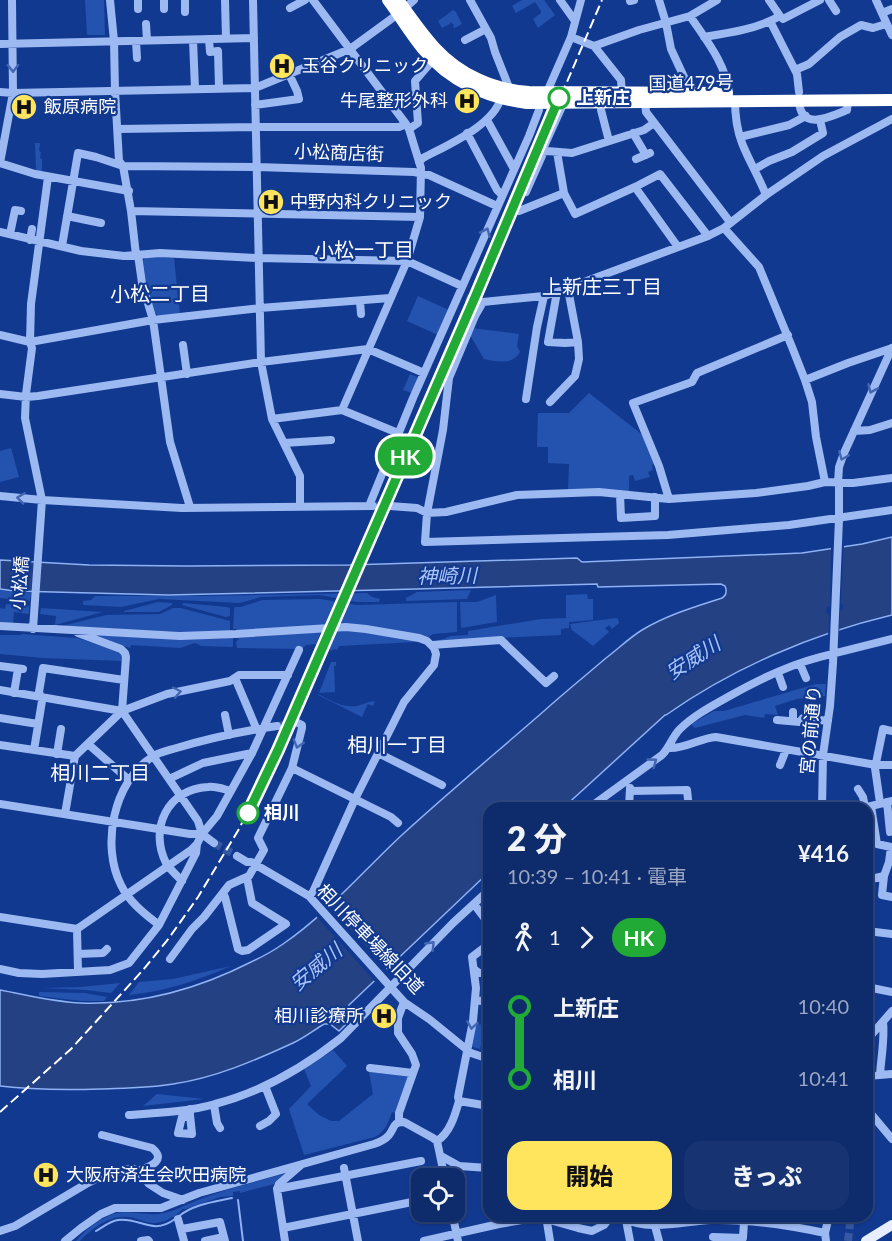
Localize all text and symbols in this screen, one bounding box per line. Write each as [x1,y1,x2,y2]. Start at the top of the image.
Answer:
hospital icon: 玉谷クリニック [267,51,297,81]
place label: 玉谷クリニック [302,54,428,76]
one-way arrow [7,64,19,73]
street label: 国道479号 [648,70,734,94]
hospital icon: 牛尾整形外科 [452,86,482,116]
place label: 上新庄 [576,86,630,108]
marker: 上新庄 [548,87,570,109]
place label: 牛尾整形外科 [340,89,448,111]
hospital icon: 飯原病院 [9,92,39,122]
place label: 飯原病院 [44,95,116,117]
street label: 小松商店街 [294,139,384,165]
hospital icon: 中野内科クリニック [256,187,286,217]
place label: 中野内科クリニック [290,190,452,212]
one-way arrow [479,227,491,238]
district label: 小松一丁目 [314,237,414,261]
district label: 上新庄三丁目 [542,274,662,298]
district label: 小松二丁目 [110,281,210,305]
one-way arrow [867,383,879,394]
line badge: HK [378,436,432,476]
text: HK [390,444,420,469]
one-way arrow [838,450,850,461]
one-way arrow [17,492,26,505]
street label: 小松橋 [6,555,32,611]
water label: 神崎川 [417,562,479,588]
water label: 安威川 [661,630,726,684]
street label: 宮の前通り [795,684,825,776]
one-way arrow [172,686,182,699]
district label: 相川一丁目 [347,732,447,756]
one-way arrow [293,738,305,749]
one-way arrow [647,758,658,769]
district label: 相川二丁目 [50,760,150,784]
place label: 相川 [264,801,300,823]
marker: 相川 [237,802,259,824]
text: 2 分 [507,818,567,858]
text: ¥416 [798,840,849,867]
text: 10:39 – 10:41 · 電車 [507,864,687,888]
street label: 相川停車場線旧道 [313,879,429,998]
icon: walk [507,921,540,954]
icon: forward [570,921,603,954]
text: 1 [549,925,561,949]
text: HK [624,925,654,950]
water label: 安威川 [285,936,348,995]
one-way arrow [424,942,435,953]
text: 上新庄 [553,994,619,1021]
text: 10:40 [798,994,849,1018]
hospital icon: 相川診療所 [369,1001,399,1031]
place label: 相川診療所 [274,1004,364,1026]
one-way arrow [466,1020,479,1030]
text: 相川 [553,1066,597,1093]
text: 10:41 [798,1066,849,1090]
button: 開始 [507,1141,672,1210]
button: きっぷ [684,1141,849,1210]
hospital icon: 大阪府済生会吹田病院 [31,1160,61,1190]
place label: 大阪府済生会吹田病院 [66,1163,246,1185]
map controls [411,1168,465,1222]
button: locate [411,1168,465,1222]

